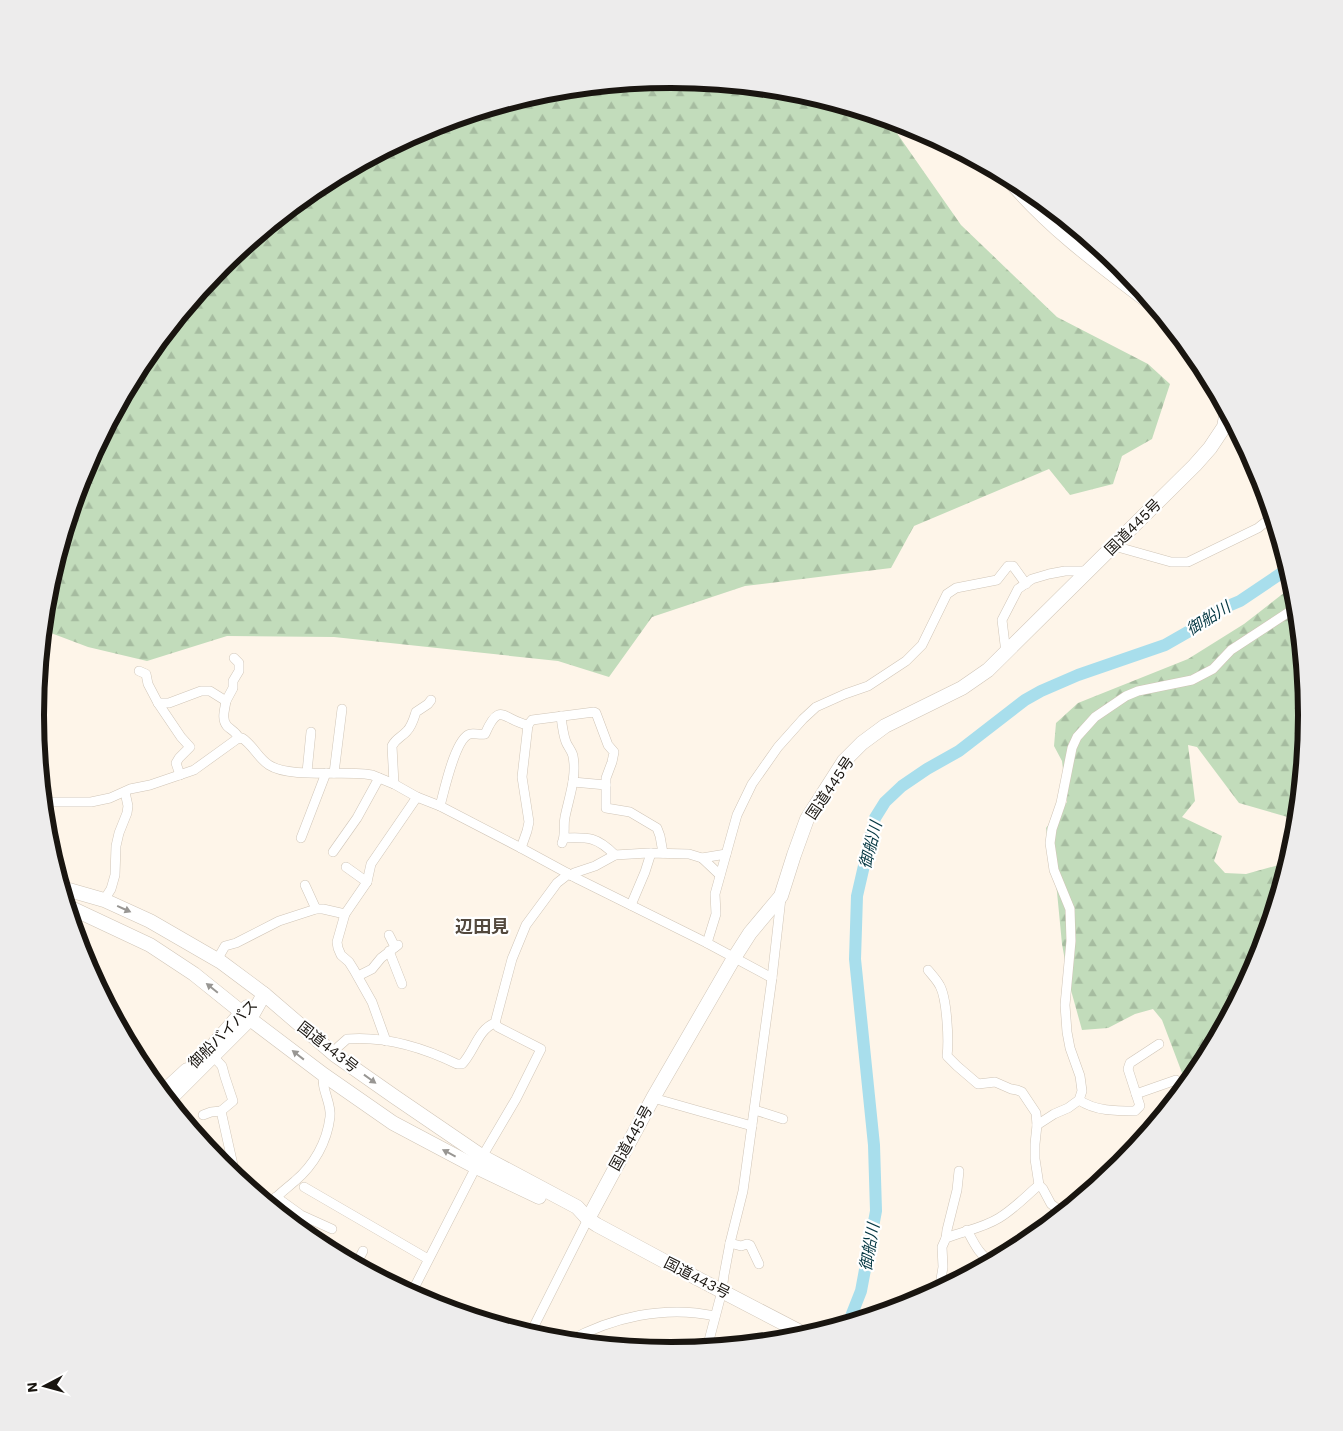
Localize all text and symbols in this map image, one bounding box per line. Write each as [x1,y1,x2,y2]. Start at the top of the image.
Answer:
street label: 国道445号 [1101,495,1165,559]
water label: 御船川 [1183,597,1235,639]
street label: 国道445号 [802,753,858,823]
water label: 御船川 [855,818,886,871]
one-way arrow [117,905,132,914]
district label: 辺田見 [455,916,509,937]
one-way arrow [206,983,219,994]
street label: 御船バイパス [185,996,261,1072]
street label: 国道443号 [294,1018,362,1076]
one-way arrow [292,1050,305,1061]
one-way arrow [363,1074,377,1084]
street label: 国道445号 [606,1102,656,1174]
one-way arrow [442,1149,456,1157]
water label: 御船川 [856,1220,883,1272]
street label: 国道443号 [661,1254,733,1302]
north arrow [20,1361,70,1411]
text: N [24,1381,41,1393]

